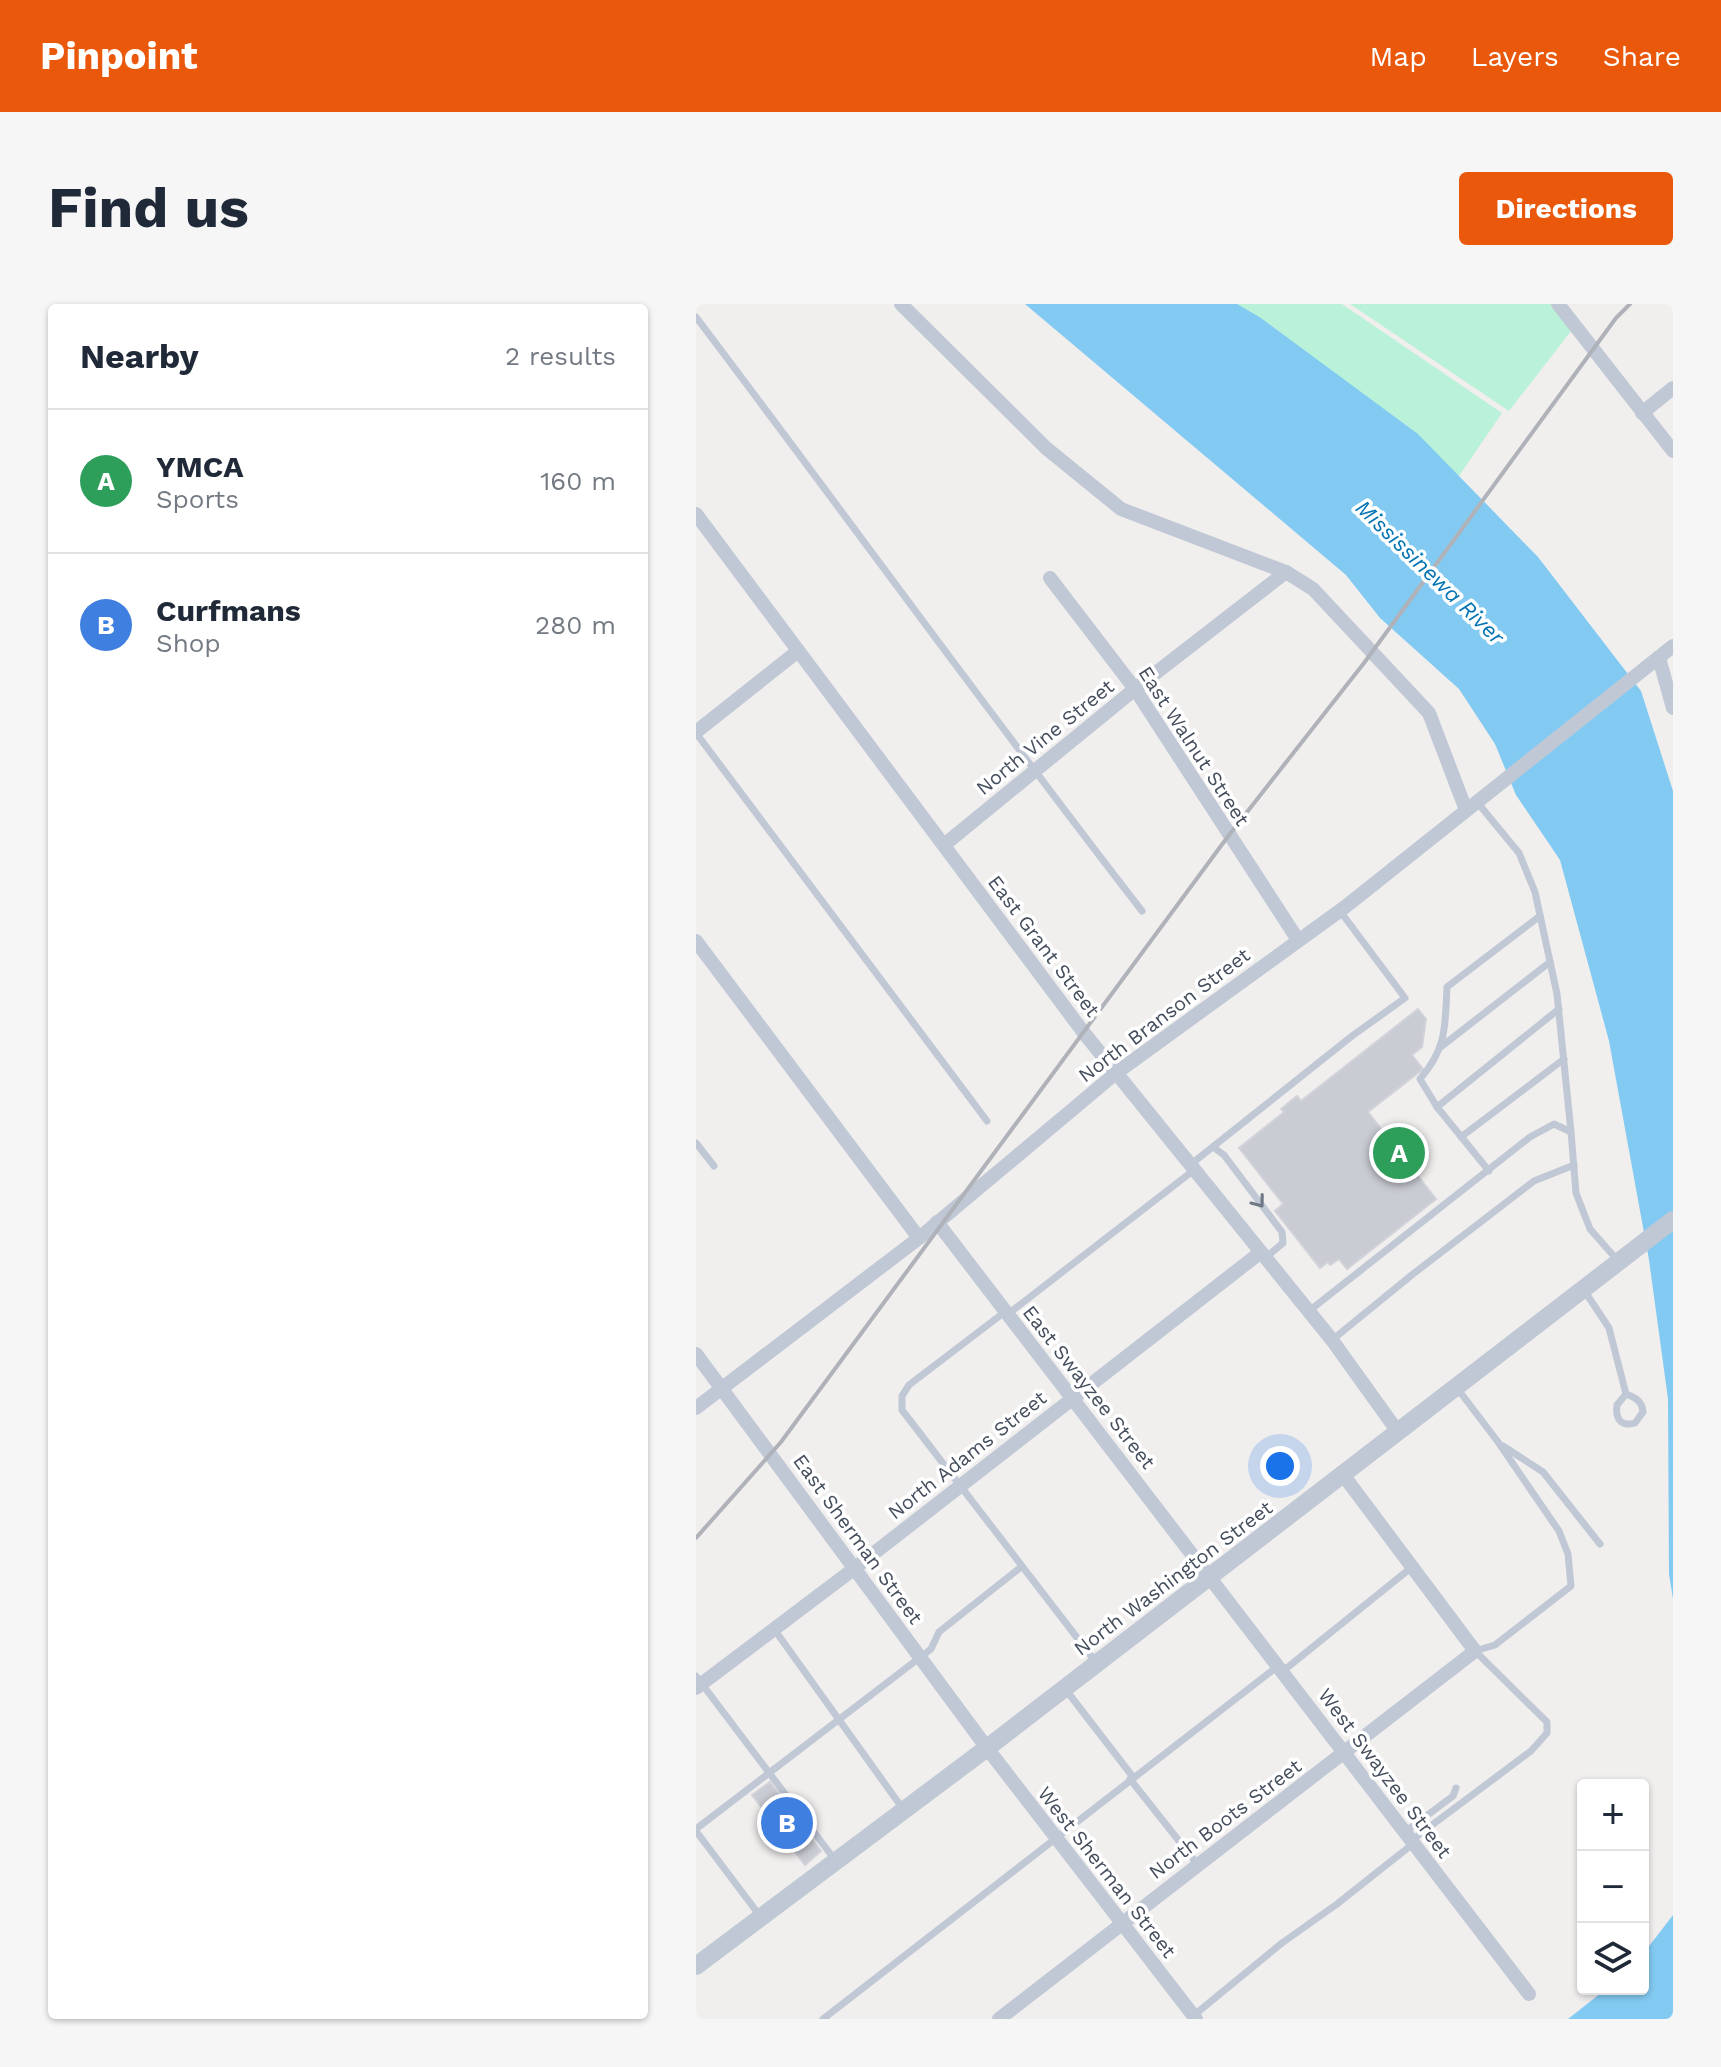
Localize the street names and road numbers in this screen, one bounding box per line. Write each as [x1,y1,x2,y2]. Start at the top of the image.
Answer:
street label: East Walnut Street [1133,662,1255,831]
street label: North Vine Street [971,674,1119,800]
street label: East Grant Street [983,870,1105,1022]
street label: North Branson Street [1074,942,1255,1087]
street label: East Swayzee Street [1018,1300,1161,1474]
street label: North Adams Street [883,1385,1051,1524]
street label: East Sherman Street [788,1449,928,1629]
street label: North Washington Street [1069,1495,1277,1660]
street label: West Swayzee Street [1313,1683,1457,1863]
street label: North Boots Street [1144,1754,1306,1884]
street label: West Sherman Street [1033,1782,1182,1963]

